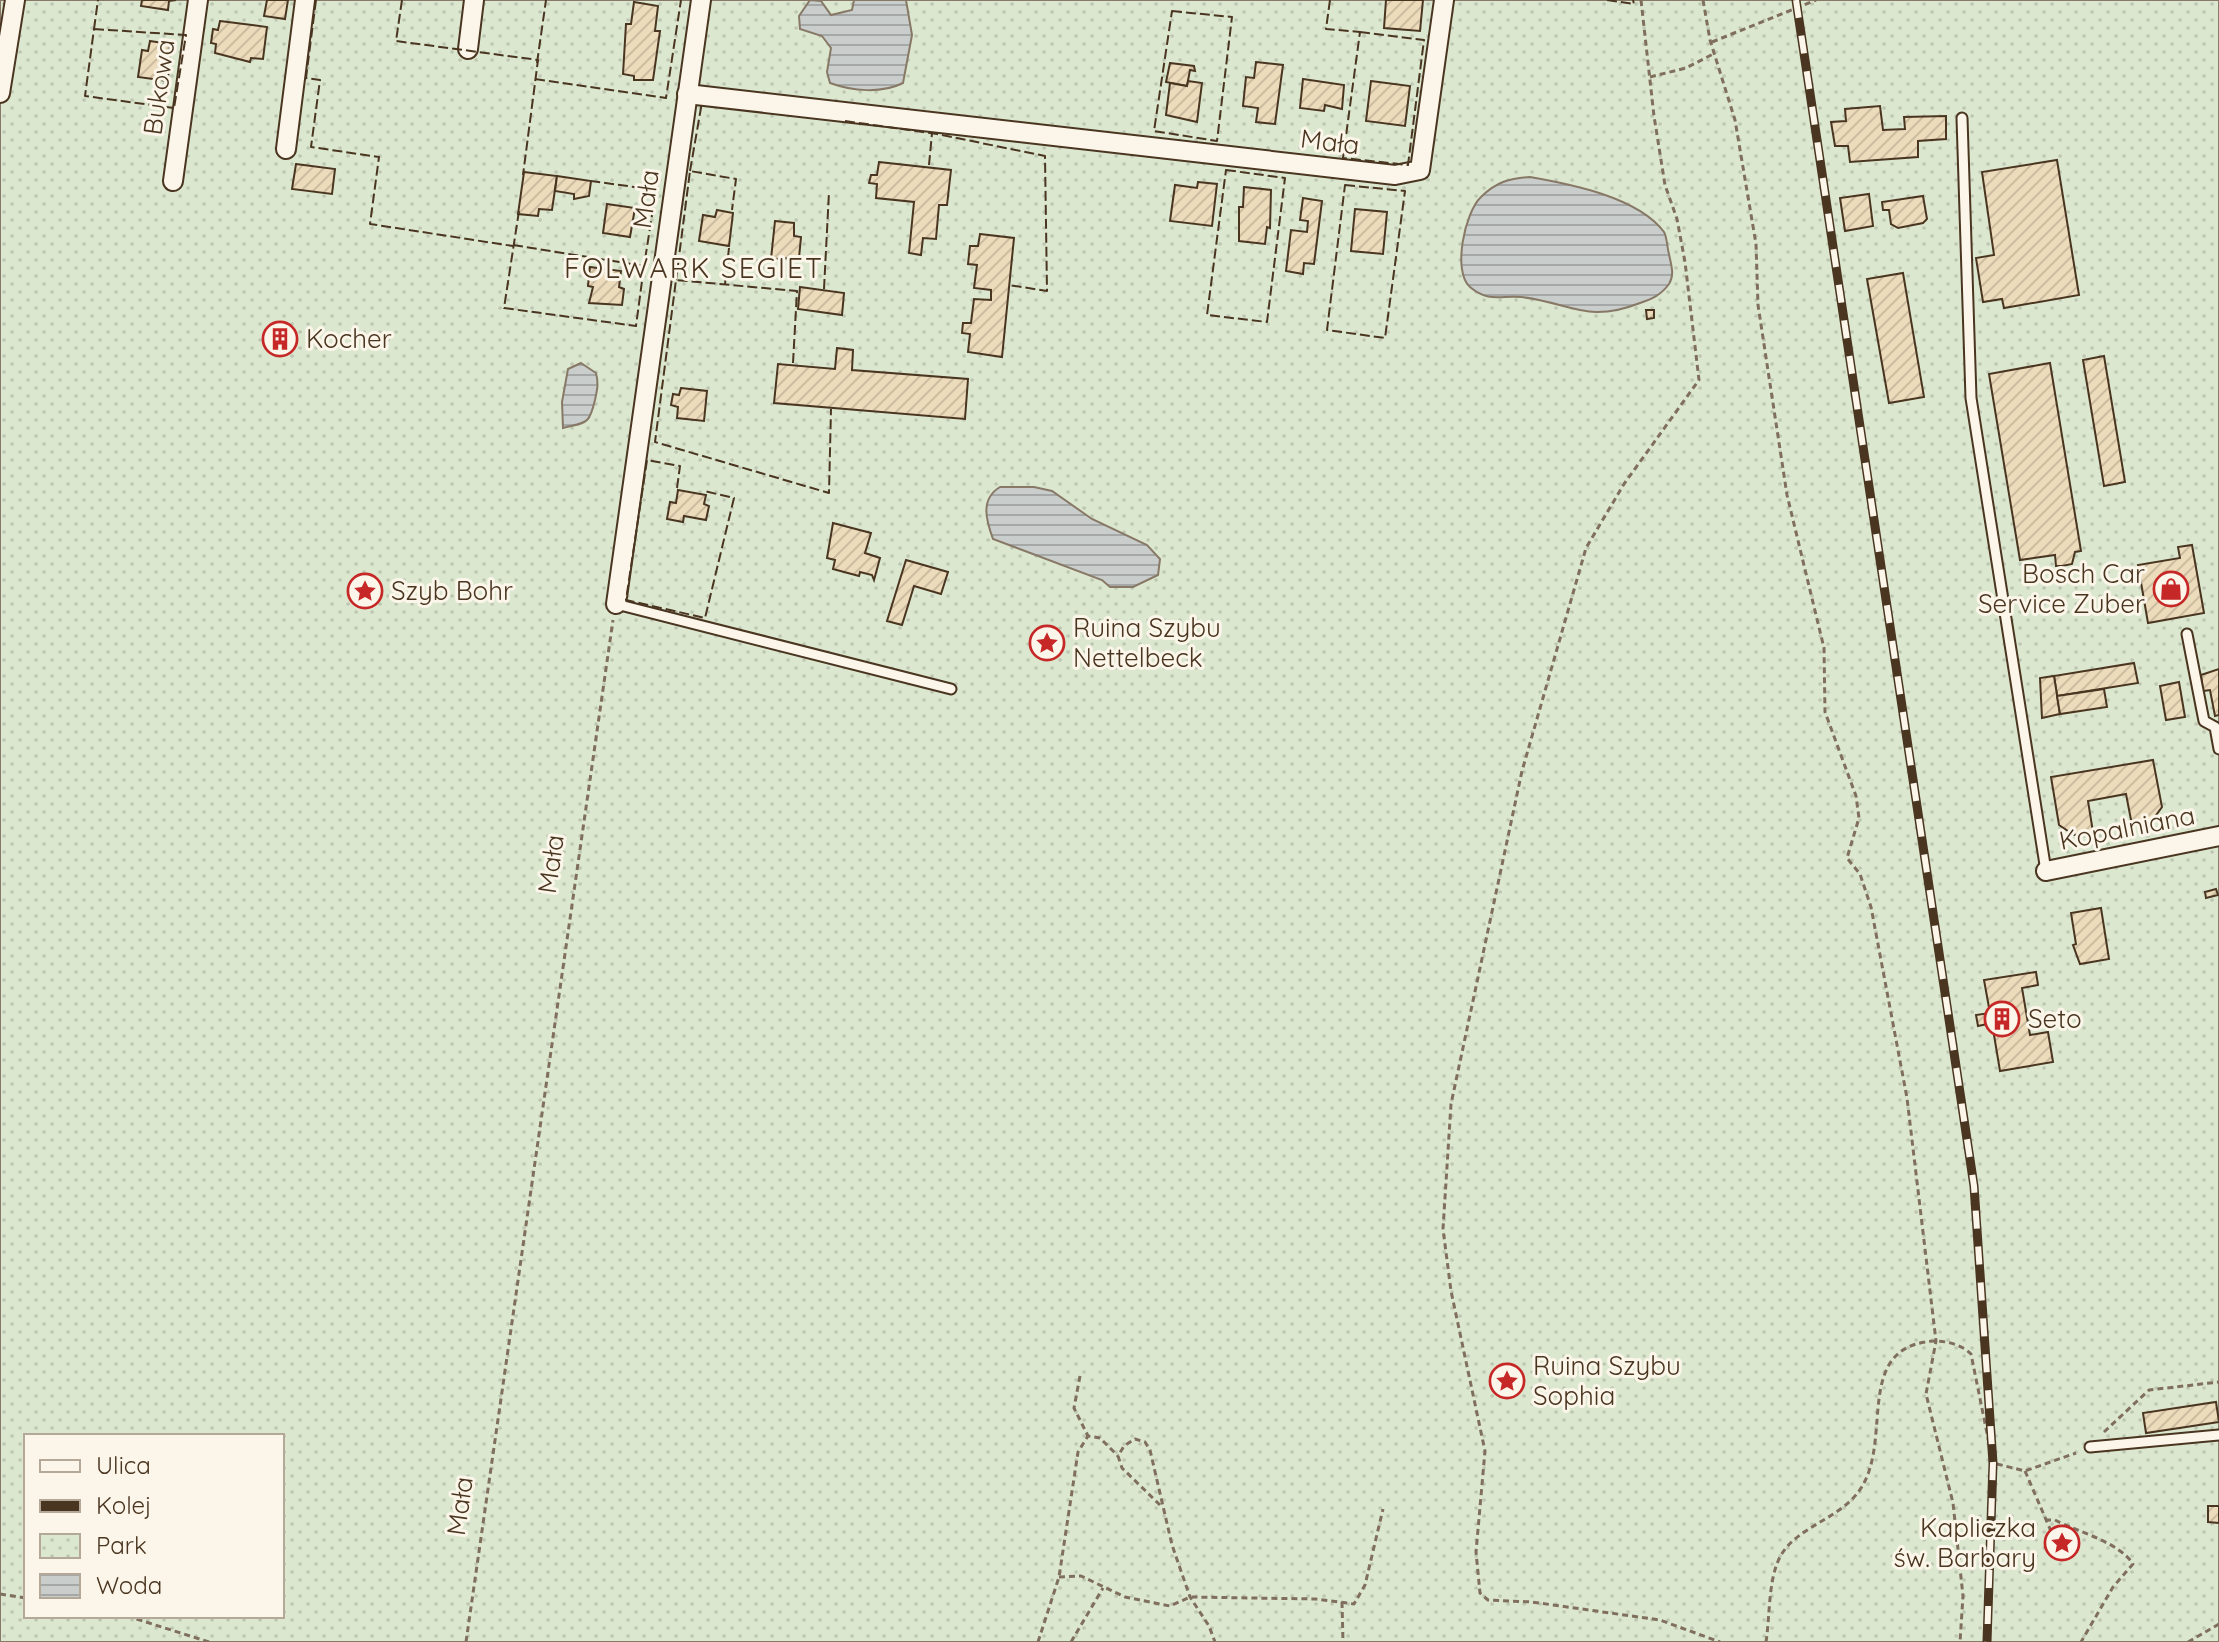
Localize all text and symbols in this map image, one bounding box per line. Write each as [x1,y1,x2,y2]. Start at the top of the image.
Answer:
street label: Bukowa [135,37,182,137]
street label: Mała [1299,122,1361,161]
street label: Mała [625,167,666,230]
district label: FOLWARK SEGIET [564,250,824,285]
building icon: Kocher [261,320,299,358]
place label: Kocher [306,322,392,355]
place label: Bosch Car Service Zuber [1978,557,2145,620]
shop icon: Bosch Car Service Zuber [2152,570,2190,608]
place icon: Szyb Bohr [346,572,384,610]
place label: Szyb Bohr [391,574,513,607]
place label: Ruina Szybu Nettelbeck [1073,611,1221,674]
place icon: Ruina Szybu Nettelbeck [1028,624,1066,662]
street label: Kopalniana [2056,798,2197,857]
street label: Mała [530,832,571,895]
building icon: Seto [1983,1000,2021,1038]
place label: Seto [2028,1002,2082,1035]
place label: Ruina Szybu Sophia [1533,1349,1681,1412]
place icon: Ruina Szybu Sophia [1488,1362,1526,1400]
legend [24,1434,284,1618]
text: Ulica [96,1450,151,1480]
street label: Mała [439,1474,480,1537]
text: Kolej [96,1490,152,1520]
place label: Kapliczka św. Barbary [1893,1511,2036,1574]
place icon: Kapliczka św. Barbary [2043,1524,2081,1562]
text: Park [96,1530,147,1560]
text: Woda [96,1570,162,1600]

